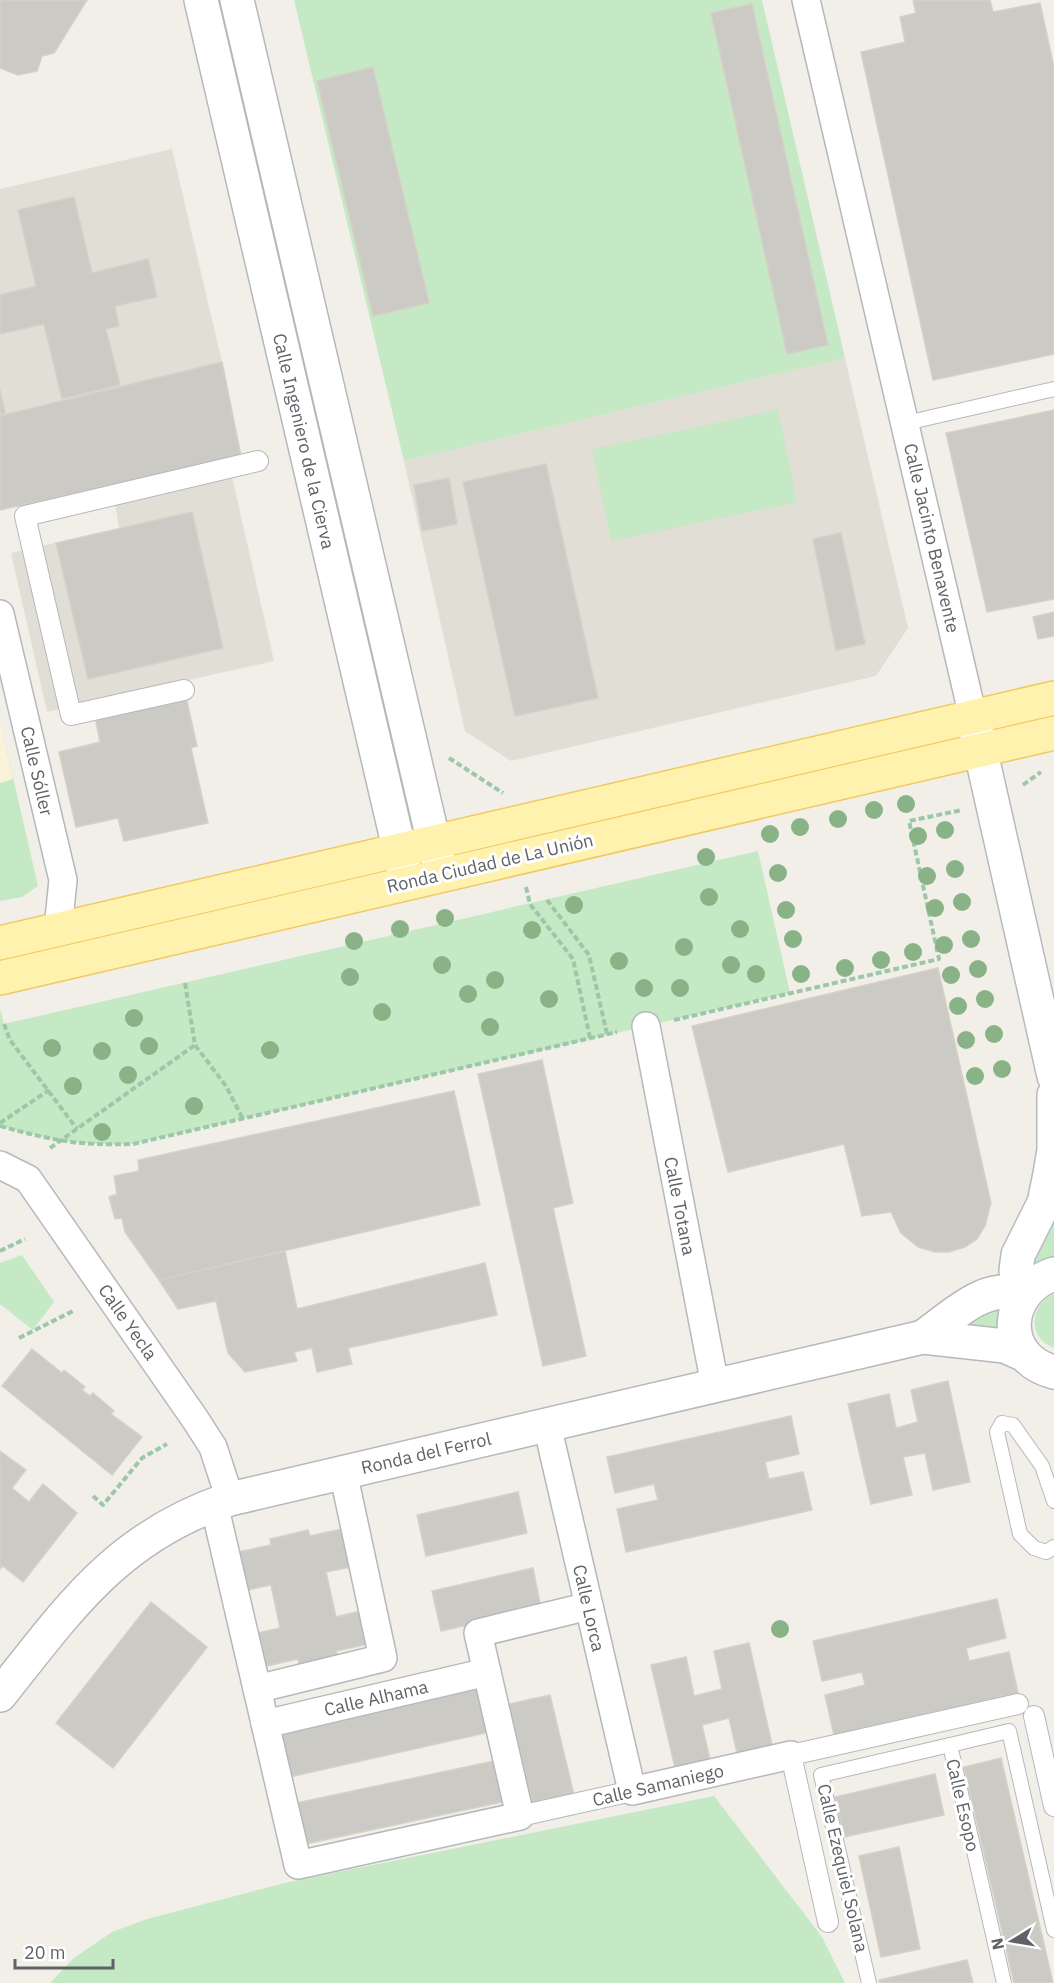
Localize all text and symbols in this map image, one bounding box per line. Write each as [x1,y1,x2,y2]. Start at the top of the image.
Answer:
street label: Calle Ingeniero de la Cierva [268,331,340,552]
street label: Calle Jacinto Benavente [899,441,965,635]
street label: Calle Sóller [16,724,59,818]
street label: Ronda Ciudad de La Unión [385,828,595,898]
street label: Calle Totana [659,1155,701,1257]
street label: Calle Yecla [93,1279,163,1365]
street label: Ronda del Ferrol [359,1427,493,1479]
street label: Calle Lorca [568,1562,610,1654]
street label: Calle Alhama [322,1675,431,1721]
street label: Calle Esopo [941,1756,985,1854]
street label: Calle Samaniego [590,1759,726,1811]
street label: Calle Ezequiel Solana [812,1781,874,1955]
north arrow [982,1911,1042,1971]
scale bar [15,1932,112,1970]
text: N [986,1936,1008,1951]
text: 20 m [24,1941,66,1964]

